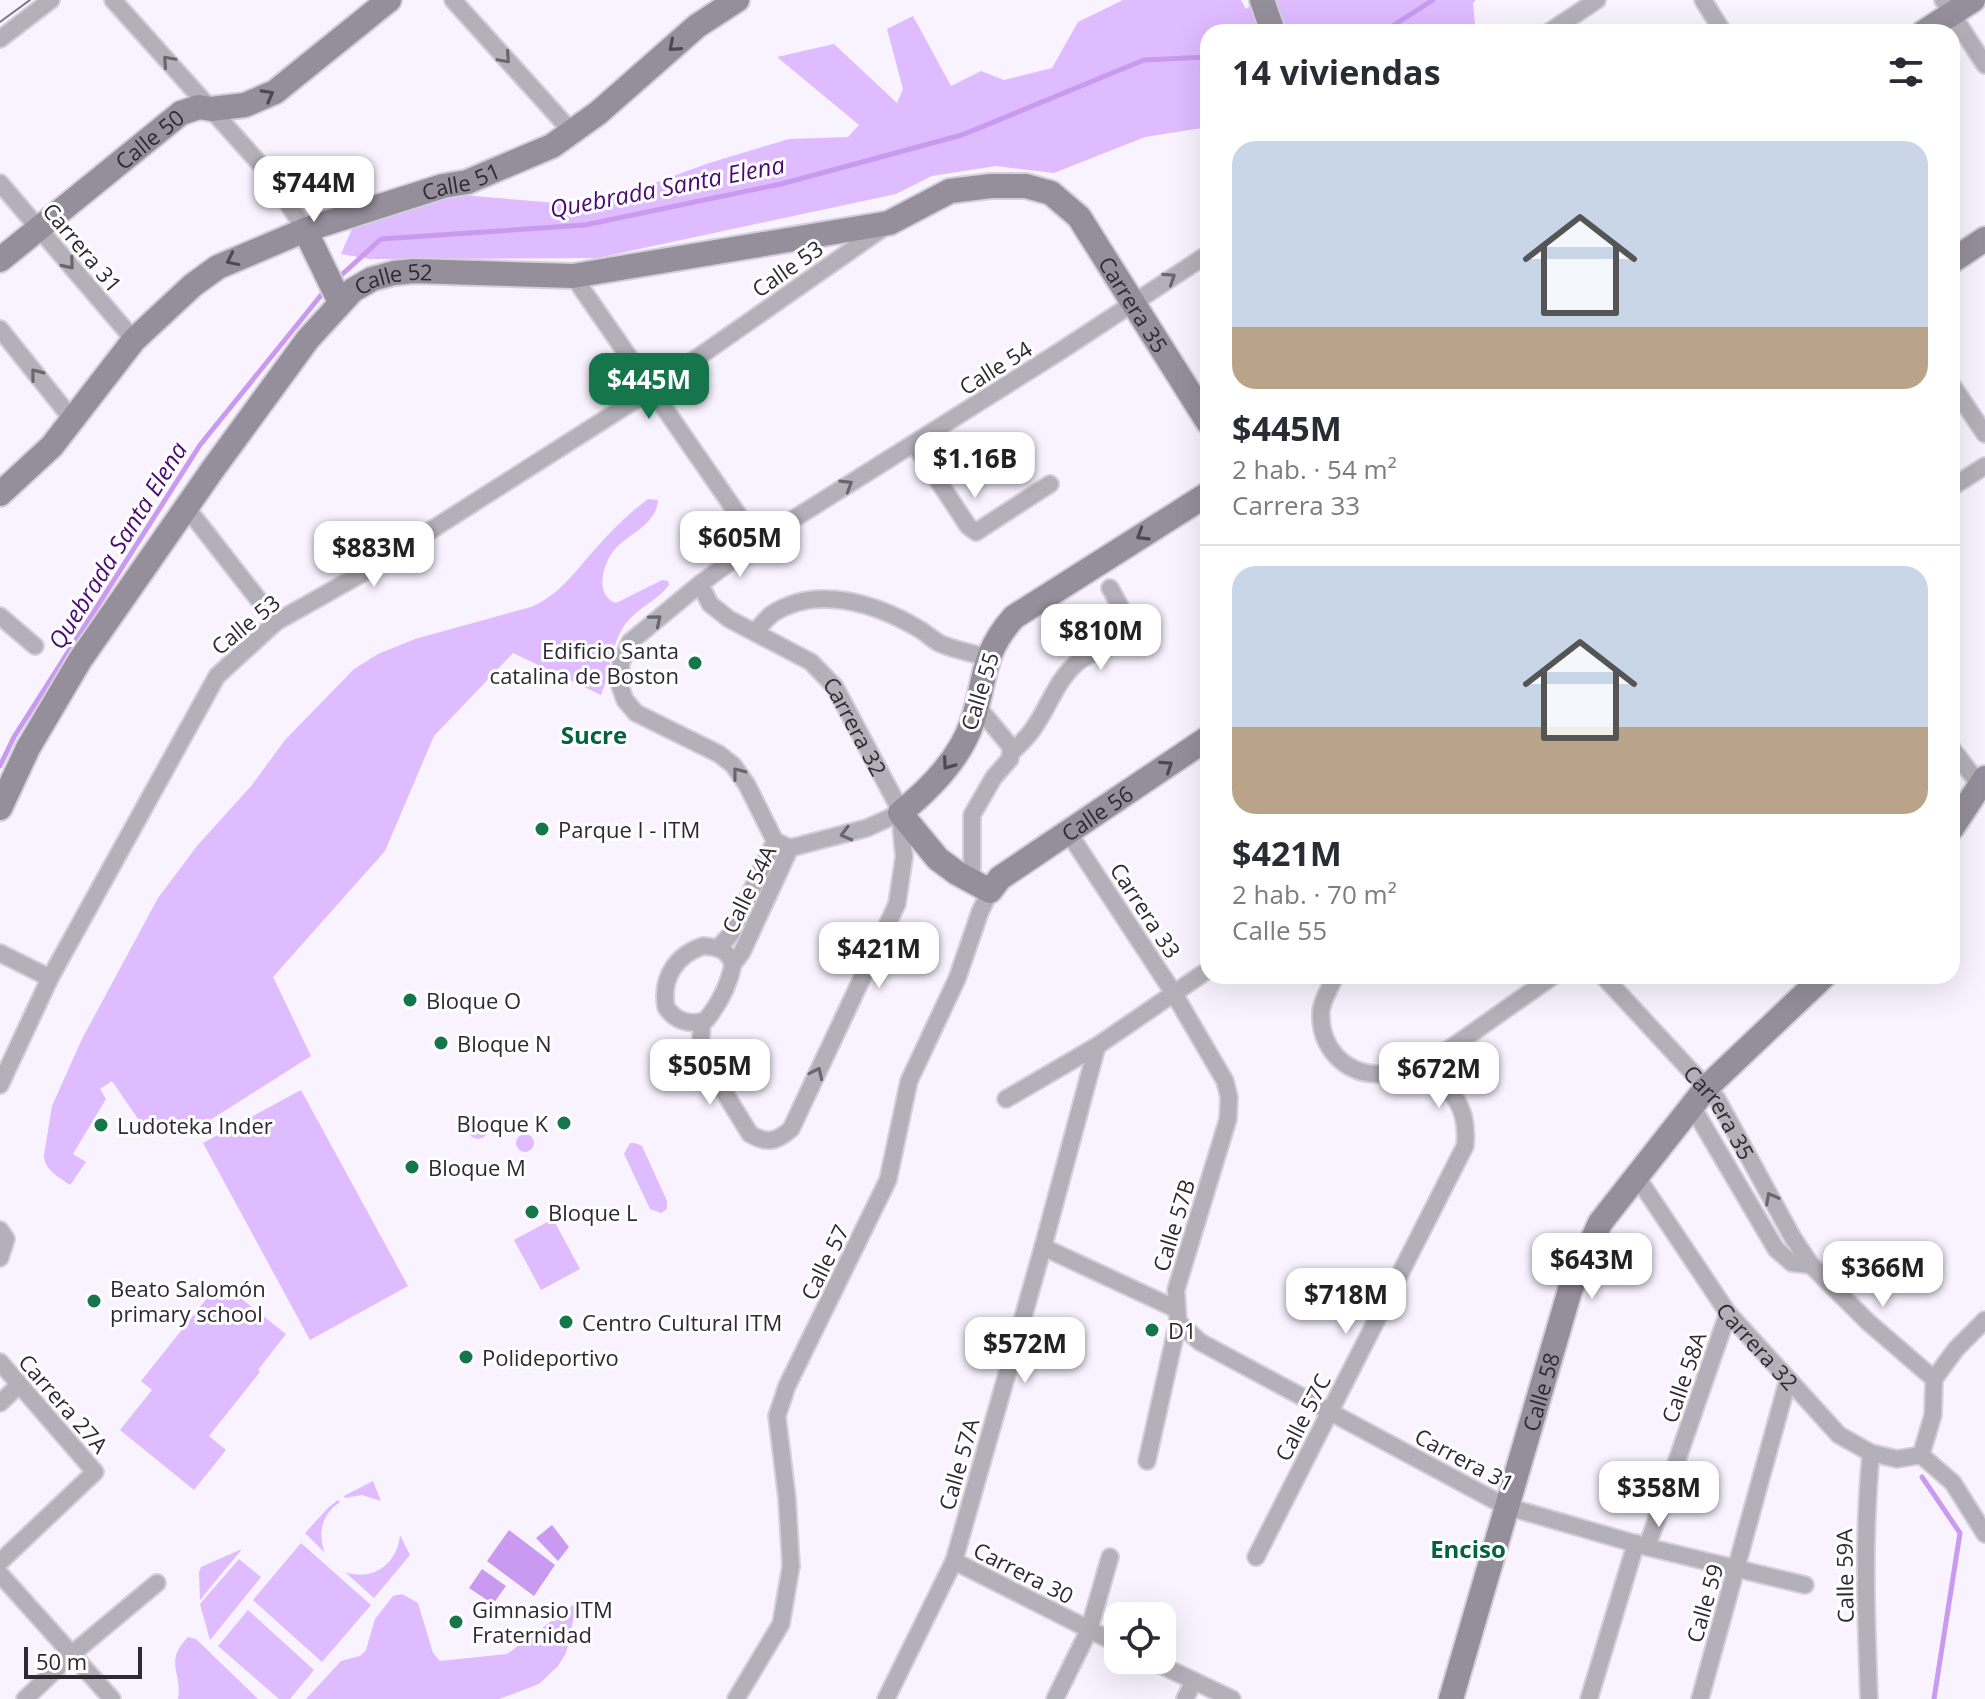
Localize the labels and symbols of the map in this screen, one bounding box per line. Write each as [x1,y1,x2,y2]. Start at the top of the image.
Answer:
one-way arrow [669,36,684,51]
one-way arrow [496,49,511,63]
one-way arrow [163,56,177,71]
one-way arrow [259,89,273,105]
street label: Calle 50 [108,102,190,176]
water label: Quebrada Santa Elena [547,147,788,225]
street label: Calle 51 [418,155,504,207]
pin: $744M [258,156,370,224]
street label: Carrera 31 [37,196,129,298]
street label: Calle 53 [745,233,829,303]
one-way arrow [226,250,241,265]
street label: Carrera 35 [1092,250,1175,358]
one-way arrow [59,255,74,269]
street label: Calle 52 [348,255,433,301]
one-way arrow [1161,273,1176,288]
street label: Calle 54 [953,333,1037,401]
pin: $445M [593,353,705,421]
one-way arrow [31,369,46,383]
pin: $1.16B [910,432,1040,500]
water label: Quebrada Santa Elena [40,435,194,655]
one-way arrow [838,479,853,494]
pin: $605M [684,511,796,579]
pin: $883M [318,521,430,589]
one-way arrow [1136,526,1151,541]
street label: Calle 53 [204,587,286,661]
pin: $810M [1045,604,1157,672]
one-way arrow [647,615,661,630]
place label: Edificio Santa catalina de Boston [490,635,679,690]
street label: Calle 55 [953,648,1005,734]
marker: Edificio Santa catalina de Boston [686,654,704,672]
street label: Carrera 32 [817,669,894,781]
district label: Sucre [561,718,627,751]
one-way arrow [944,755,958,769]
one-way arrow [1158,760,1173,775]
one-way arrow [733,767,747,782]
street label: Calle 56 [1055,778,1139,848]
place label: Parque I - ITM [558,814,700,844]
marker: Parque I - ITM [533,820,551,838]
one-way arrow [840,824,854,841]
street label: Calle 54A [714,840,782,938]
street label: Carrera 33 [1104,856,1188,964]
pin: $421M [823,922,935,990]
place label: Bloque O [426,985,521,1015]
marker: Bloque O [401,991,419,1009]
place label: Bloque N [457,1028,552,1058]
marker: Bloque N [432,1034,450,1052]
pin: $505M [654,1039,766,1107]
pin: $672M [1383,1042,1495,1110]
street label: Carrera 35 [1677,1058,1762,1165]
one-way arrow [807,1067,823,1082]
place label: Bloque K [457,1108,549,1138]
place label: Ludoteka Inder [117,1110,273,1140]
marker: Bloque K [555,1114,573,1132]
marker: Ludoteka Inder [92,1116,110,1134]
place label: Bloque M [428,1152,526,1182]
marker: Bloque M [403,1158,421,1176]
street label: Calle 57B [1145,1175,1201,1275]
one-way arrow [1765,1193,1781,1207]
place label: Bloque L [548,1197,638,1227]
marker: Bloque L [523,1203,541,1221]
street label: Calle 57 [793,1219,855,1305]
pin: $643M [1536,1233,1648,1301]
pin: $366M [1827,1241,1939,1309]
pin: $718M [1290,1268,1402,1336]
place label: Beato Salomón primary school [110,1273,266,1328]
marker: Beato Salomón primary school [85,1292,103,1310]
street label: Carrera 32 [1710,1296,1805,1396]
place label: Centro Cultural ITM [582,1307,782,1337]
marker: Centro Cultural ITM [557,1313,575,1331]
place label: D1 [1168,1315,1197,1345]
pin: $572M [969,1317,1081,1385]
marker: D1 [1143,1321,1161,1339]
street label: Calle 58A [1653,1327,1713,1426]
place label: Polideportivo [482,1342,619,1372]
street label: Carrera 27A [13,1347,116,1459]
marker: Polideportivo [457,1348,475,1366]
street label: Calle 58 [1515,1349,1566,1435]
street label: Calle 57C [1267,1368,1337,1466]
street label: Calle 57A [931,1414,985,1513]
street label: Carrera 31 [1410,1420,1520,1498]
pin: $358M [1603,1461,1715,1529]
street label: Calle 59A [1828,1528,1860,1623]
district label: Enciso [1430,1532,1506,1565]
street label: Carrera 30 [969,1534,1079,1610]
street label: Calle 59 [1678,1560,1730,1646]
place label: Gimnasio ITM Fraternidad [472,1594,613,1649]
marker: Gimnasio ITM Fraternidad [447,1613,465,1631]
scale bar [24,1643,142,1679]

